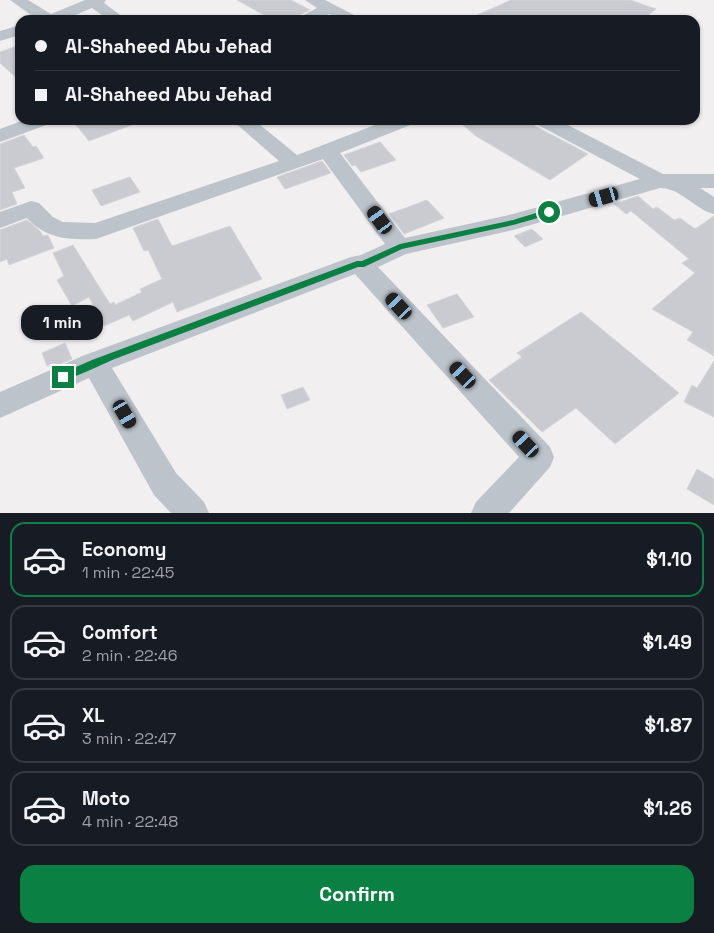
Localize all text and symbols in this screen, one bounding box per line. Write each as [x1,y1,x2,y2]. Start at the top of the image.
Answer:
text: Al-Shaheed Abu Jehad [65,34,272,59]
text: Al-Shaheed Abu Jehad [65,82,272,107]
car [587,186,620,208]
route start [538,201,560,223]
car [365,203,394,237]
car [383,290,414,322]
callout: 1 min [22,304,104,340]
text: 1 min [42,312,82,333]
car [447,359,478,391]
route end [52,366,74,388]
car [111,397,138,431]
car [510,428,541,460]
icon: car [22,537,67,582]
text: Economy [82,537,166,562]
text: $1.10 [646,547,692,572]
text: 1 min · 22:45 [82,562,174,583]
icon: car [22,620,67,665]
text: Comfort [82,620,158,645]
text: $1.49 [642,630,692,655]
text: 2 min · 22:46 [82,645,178,666]
icon: car [22,703,67,748]
text: XL [82,703,105,728]
text: $1.87 [644,713,692,738]
text: 3 min · 22:47 [82,728,176,749]
icon: car [22,786,67,831]
text: Moto [82,786,130,811]
text: $1.26 [643,796,692,821]
text: 4 min · 22:48 [82,811,178,832]
button: Confirm [20,865,694,923]

